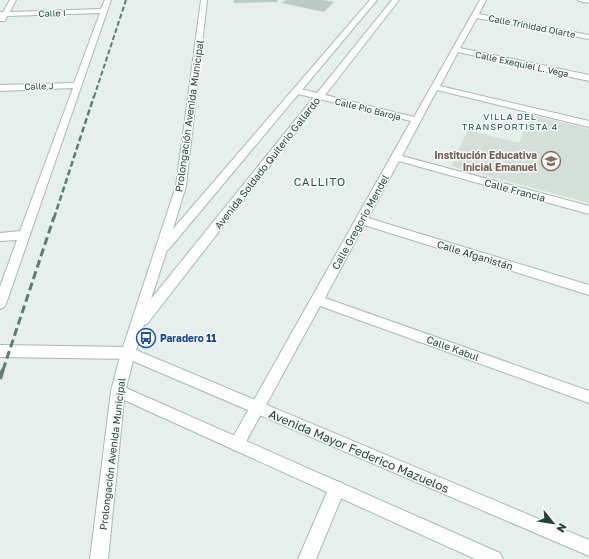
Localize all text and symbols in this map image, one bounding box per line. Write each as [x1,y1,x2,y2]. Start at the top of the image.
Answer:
street label: Calle I [38,7,66,19]
street label: Calle Trinidad Olarte [487,12,577,40]
street label: Prolongación Avenida Municipal [172,39,206,193]
street label: Calle Exequiel L. Vega [474,49,570,79]
street label: Calle J [24,80,54,92]
street label: Avenida Soldado Quiterio Gallardo [212,95,322,231]
street label: Calle Pio Baroja [334,95,402,123]
district label: VILLA DEL TRANSPORTISTA 4 [462,111,558,132]
place label: Institución Educativa Inicial Emanuel [434,149,538,173]
school or university icon: Institución Educativa Inicial Emanuel [540,150,562,172]
street label: Calle Gregorio Mendel [329,172,391,272]
district label: CALLITO [294,175,346,188]
street label: Calle Francia [483,176,547,204]
street label: Calle Afganistán [436,238,514,272]
bus stop icon: Paradero 11 [135,327,157,349]
place label: Paradero 11 [160,332,217,344]
street label: Calle Kabul [425,333,481,363]
street label: Prolongación Avenida Municipal [97,377,127,531]
street label: Avenida Mayor Federico Mazuelos [267,406,451,496]
north arrow [533,503,573,543]
text: N [554,521,570,535]

